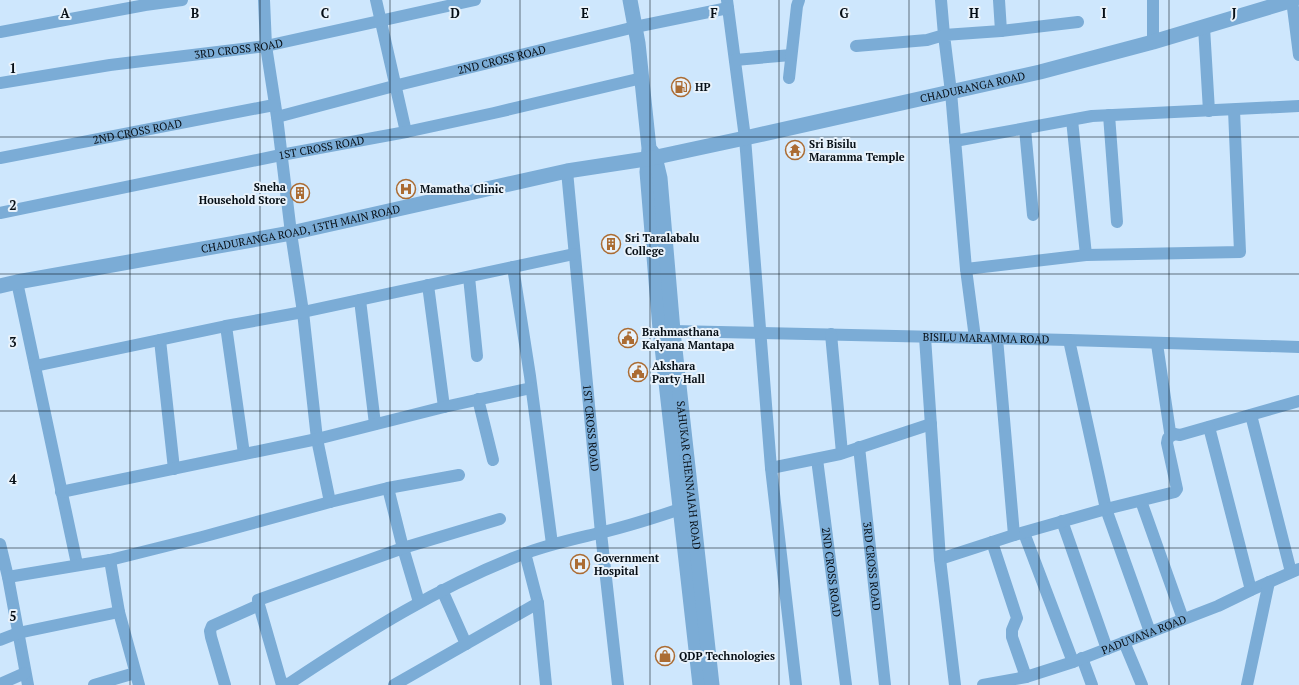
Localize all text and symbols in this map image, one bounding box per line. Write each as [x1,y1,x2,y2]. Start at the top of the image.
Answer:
text: A [60,4,70,22]
text: B [191,4,199,22]
text: C [321,4,329,22]
text: D [450,4,460,22]
text: E [581,4,589,22]
text: F [710,4,718,22]
text: G [839,4,849,22]
text: H [969,4,979,22]
text: I [1102,4,1107,22]
text: J [1232,4,1237,22]
street label: 3RD CROSS ROAD [193,35,284,62]
street label: 2ND CROSS ROAD [456,42,548,77]
text: 1 [9,59,17,77]
street label: CHADURANGA ROAD [919,68,1027,106]
fuel station icon: HP [670,76,692,98]
place label: HP [695,80,711,94]
street label: 2ND CROSS ROAD [92,116,183,147]
street label: 1ST CROSS ROAD [277,133,366,162]
place label: Sri Bisilu Maramma Temple [809,137,905,164]
temple icon: Sri Bisilu Maramma Temple [784,139,806,161]
hospital icon: Mamatha Clinic [395,178,417,200]
place label: Sneha Household Store [199,180,286,207]
building icon: Sneha Household Store [289,182,311,204]
place label: Mamatha Clinic [420,182,504,196]
text: 2 [9,196,17,214]
street label: CHADURANGA ROAD, 13TH MAIN ROAD [200,202,402,256]
place label: Sri Taralabalu College [625,231,700,258]
building icon: Sri Taralabalu College [600,233,622,255]
place label: Brahmasthana Kalyana Mantapa [642,325,735,352]
public building icon: Brahmasthana Kalyana Mantapa [617,327,639,349]
street label: BISILU MARAMMA ROAD [922,330,1050,347]
text: 3 [9,333,17,351]
place label: Akshara Party Hall [652,359,705,386]
public building icon: Akshara Party Hall [627,361,649,383]
street label: 1ST CROSS ROAD [580,384,602,472]
street label: SAHUKAR CHENNAIAH ROAD [674,400,704,551]
text: 4 [9,470,17,488]
street label: 3RD CROSS ROAD [860,521,884,612]
street label: 2ND CROSS ROAD [819,526,844,618]
place label: Government Hospital [594,551,660,578]
hospital icon: Government Hospital [569,553,591,575]
text: 5 [9,607,17,625]
street label: PADUVANA ROAD [1099,612,1189,657]
shop icon: QDP Technologies [654,645,676,667]
place label: QDP Technologies [679,649,775,663]

